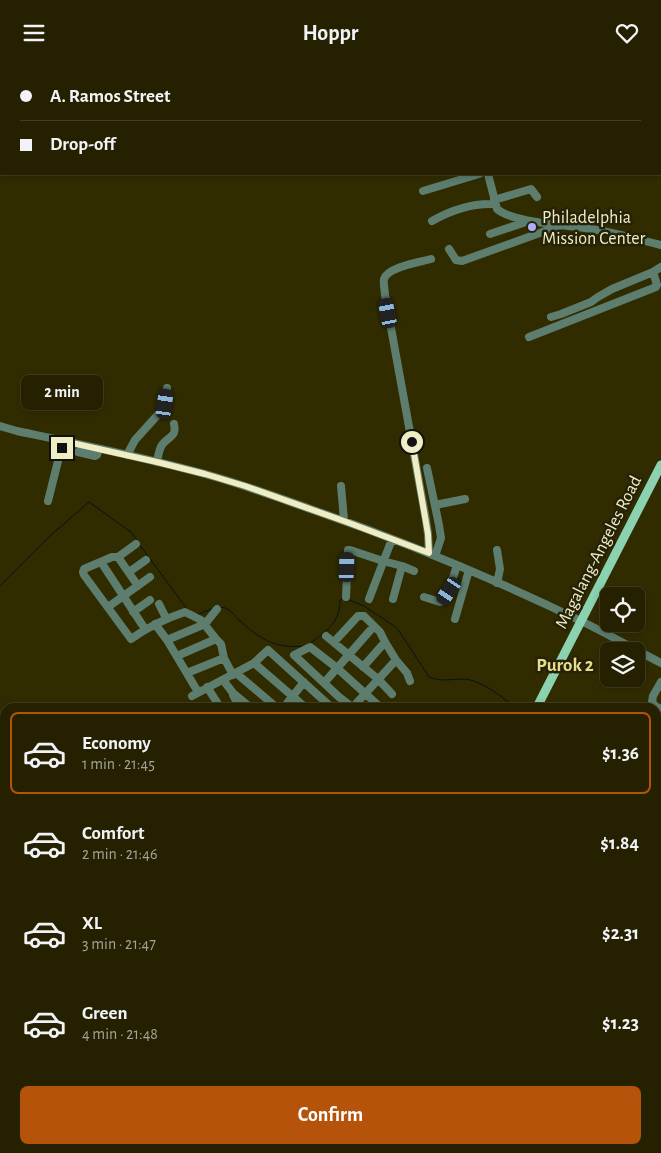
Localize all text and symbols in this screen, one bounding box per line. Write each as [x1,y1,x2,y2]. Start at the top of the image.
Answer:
icon: menu [20,19,48,47]
icon: heart [613,19,641,47]
text: Hoppr [302,22,359,44]
text: A. Ramos Street [50,87,170,106]
text: Drop-off [50,135,115,154]
place label: Philadelphia Mission Center [542,209,646,248]
marker: Philadelphia Mission Center [526,221,538,233]
car [377,297,398,329]
callout: 2 min [21,375,103,411]
text: 2 min [44,384,80,400]
car [155,388,174,420]
route start [401,431,423,453]
route end [51,437,73,459]
street label: Magalang-Angeles Road [552,473,645,632]
car [338,552,355,582]
car [434,574,463,608]
map controls [600,587,645,687]
button: locate [600,587,645,632]
button: layers [600,642,645,687]
district label: Purok 2 [536,656,594,675]
icon: car [22,731,67,776]
text: Economy [82,734,151,753]
text: $1.36 [602,744,639,763]
text: 1 min · 21:45 [82,756,155,772]
icon: car [22,821,67,866]
text: Comfort [82,824,144,843]
text: $1.84 [600,834,639,853]
text: 2 min · 21:46 [82,846,157,862]
icon: car [22,911,67,956]
text: XL [82,914,102,933]
text: $2.31 [602,924,639,943]
text: 3 min · 21:47 [82,936,156,952]
icon: car [22,1001,67,1046]
text: Green [82,1004,128,1023]
text: $1.23 [602,1014,639,1033]
text: 4 min · 21:48 [82,1026,158,1042]
button: Confirm [20,1086,641,1144]

